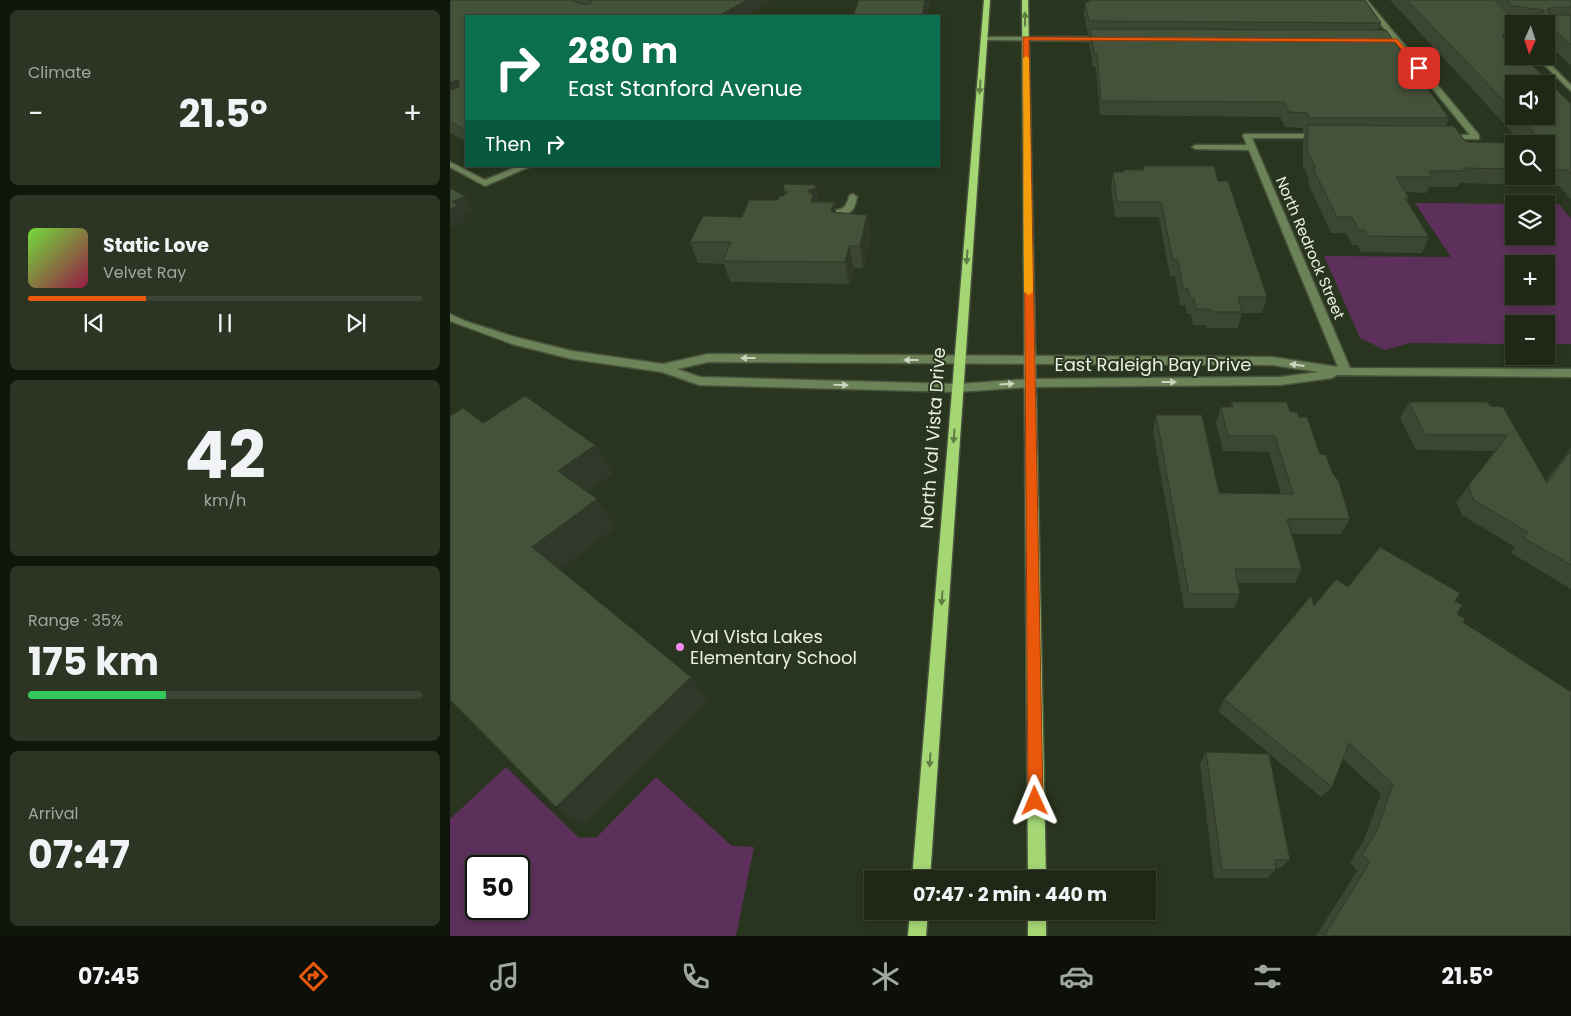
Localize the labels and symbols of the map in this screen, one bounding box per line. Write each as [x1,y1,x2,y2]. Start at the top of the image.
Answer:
one-way arrow [1021,11,1029,27]
north arrow [1505,15,1555,65]
pin [1398,47,1440,89]
one-way arrow [975,79,983,95]
street label: North Redrock Street [1271,173,1350,322]
one-way arrow [963,249,971,265]
street label: North Val Vista Drive [914,346,951,530]
street label: East Raleigh Bay Drive [1054,352,1252,377]
one-way arrow [740,354,756,362]
one-way arrow [902,356,918,364]
one-way arrow [1289,361,1305,369]
one-way arrow [1161,378,1177,386]
one-way arrow [999,380,1015,388]
one-way arrow [834,381,850,389]
one-way arrow [950,428,958,444]
one-way arrow [938,591,946,607]
place label: Val Vista Lakes Elementary School [690,624,857,670]
marker: Val Vista Lakes Elementary School [674,641,686,653]
one-way arrow [926,753,934,769]
position arrow [1008,774,1060,826]
speed limit sign: 50 [465,855,530,920]

